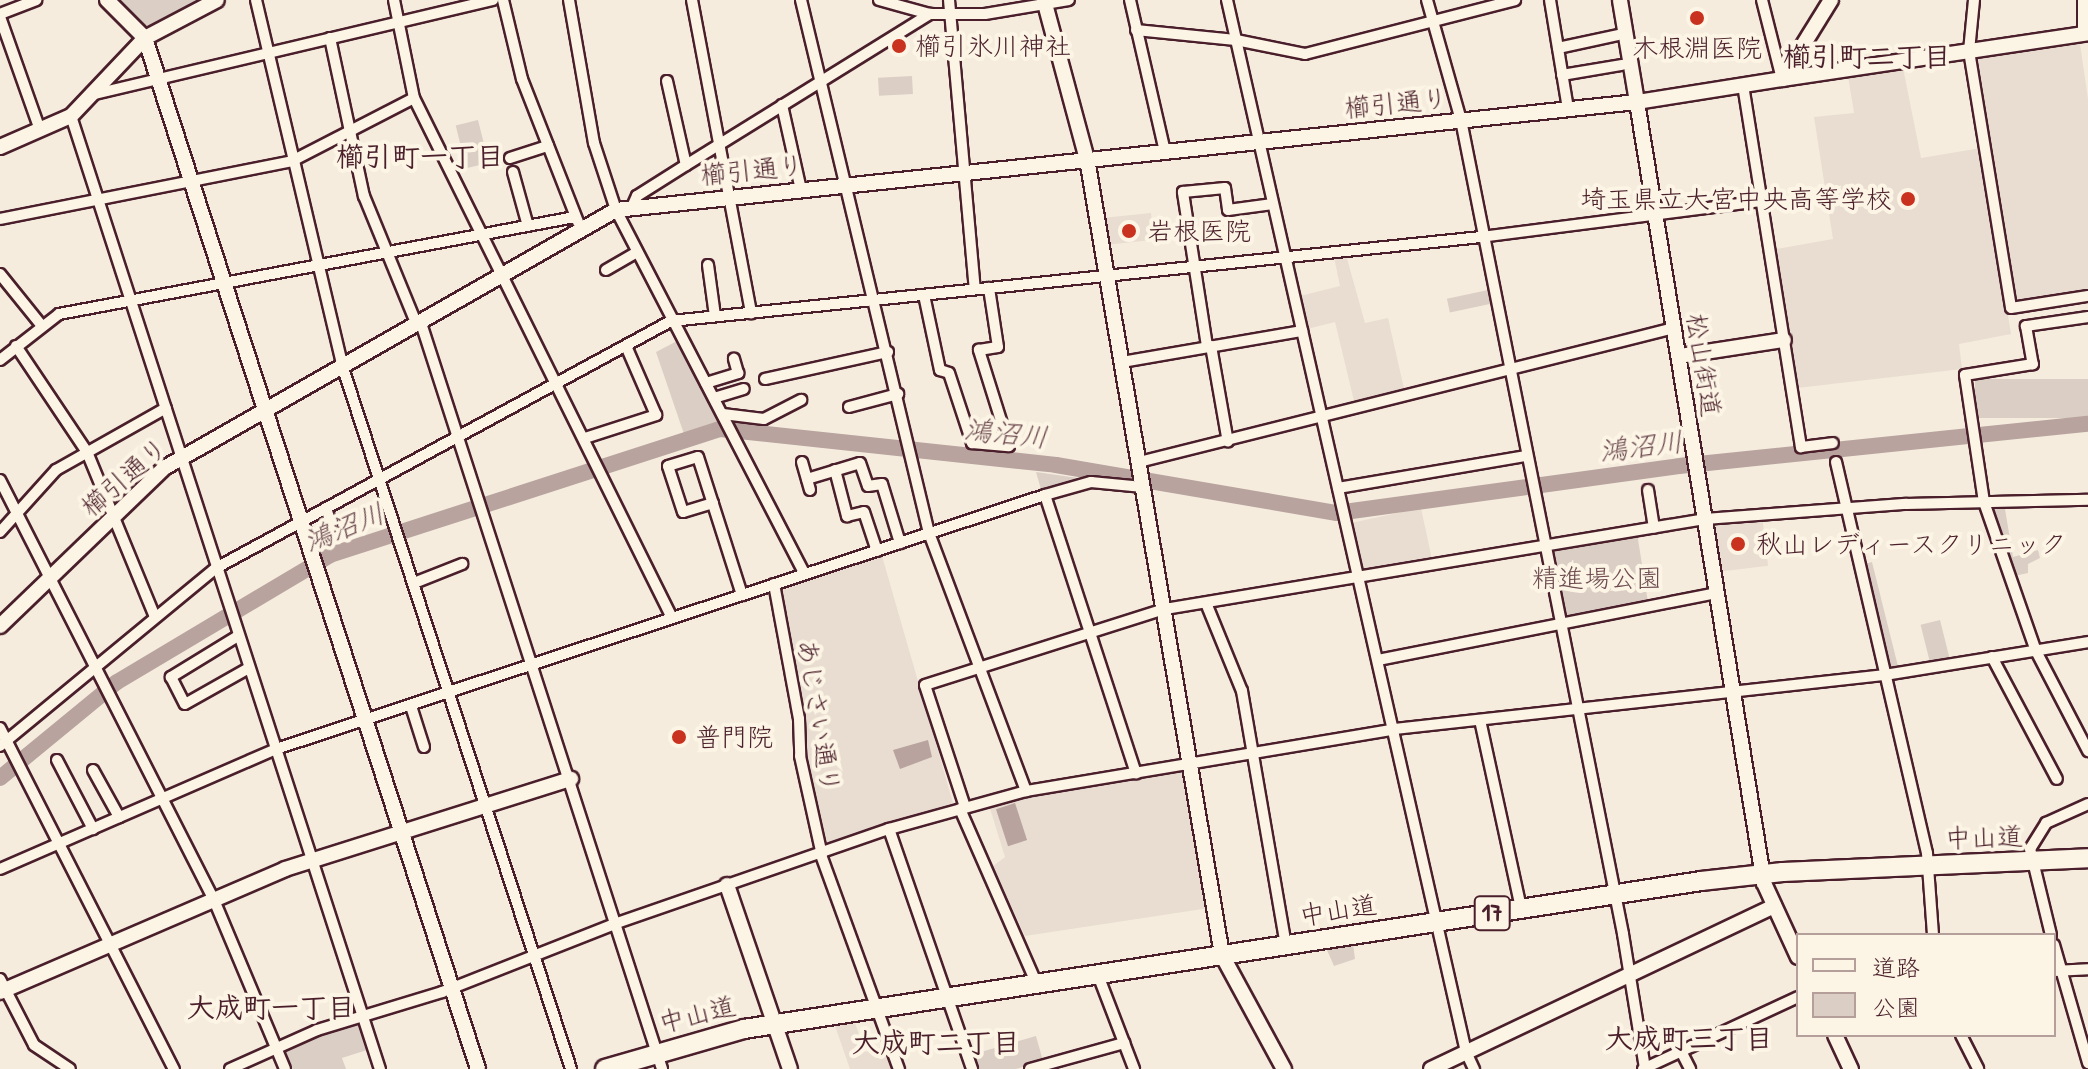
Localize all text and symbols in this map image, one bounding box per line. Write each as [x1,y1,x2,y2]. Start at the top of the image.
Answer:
marker: 木根淵医院 [1686,7,1708,29]
place label: 櫛引氷川神社 [915,30,1071,62]
place label: 木根淵医院 [1632,32,1762,64]
marker: 櫛引氷川神社 [890,37,908,55]
district label: 櫛引町二丁目 [1783,39,1951,73]
street label: 櫛引通り [1343,82,1449,124]
district label: 櫛引町一丁目 [336,139,504,173]
street label: 櫛引通り [699,149,805,191]
place label: 埼玉県立大宮中央高等学校 [1580,183,1892,215]
marker: 埼玉県立大宮中央高等学校 [1899,190,1917,208]
place label: 岩根医院 [1147,215,1251,247]
marker: 岩根医院 [1118,220,1140,242]
street label: 松山街道 [1680,311,1728,419]
water label: 鴻沼川 [962,412,1050,454]
water label: 鴻沼川 [1597,424,1685,468]
street label: 櫛引通り [75,431,173,523]
water label: 鴻沼川 [299,496,389,558]
place label: 秋山レディースクリニック [1756,528,2068,560]
marker: 秋山レディースクリニック [1727,533,1749,555]
park label: 精進場公園 [1532,562,1662,594]
street label: あじさい通り [791,637,847,795]
place label: 普門院 [695,721,773,753]
marker: 普門院 [670,728,688,746]
street label: 中山道 [1944,820,2024,854]
street label: 中山道 [1297,888,1379,932]
road number: 17 [1472,893,1512,933]
legend [1796,933,2056,1037]
text: 道路 [1872,951,1920,983]
street label: 中山道 [655,989,739,1039]
district label: 大成町一丁目 [187,990,355,1024]
text: 公園 [1872,991,1920,1023]
district label: 大成町三丁目 [1605,1021,1773,1055]
district label: 大成町二丁目 [852,1025,1020,1059]

